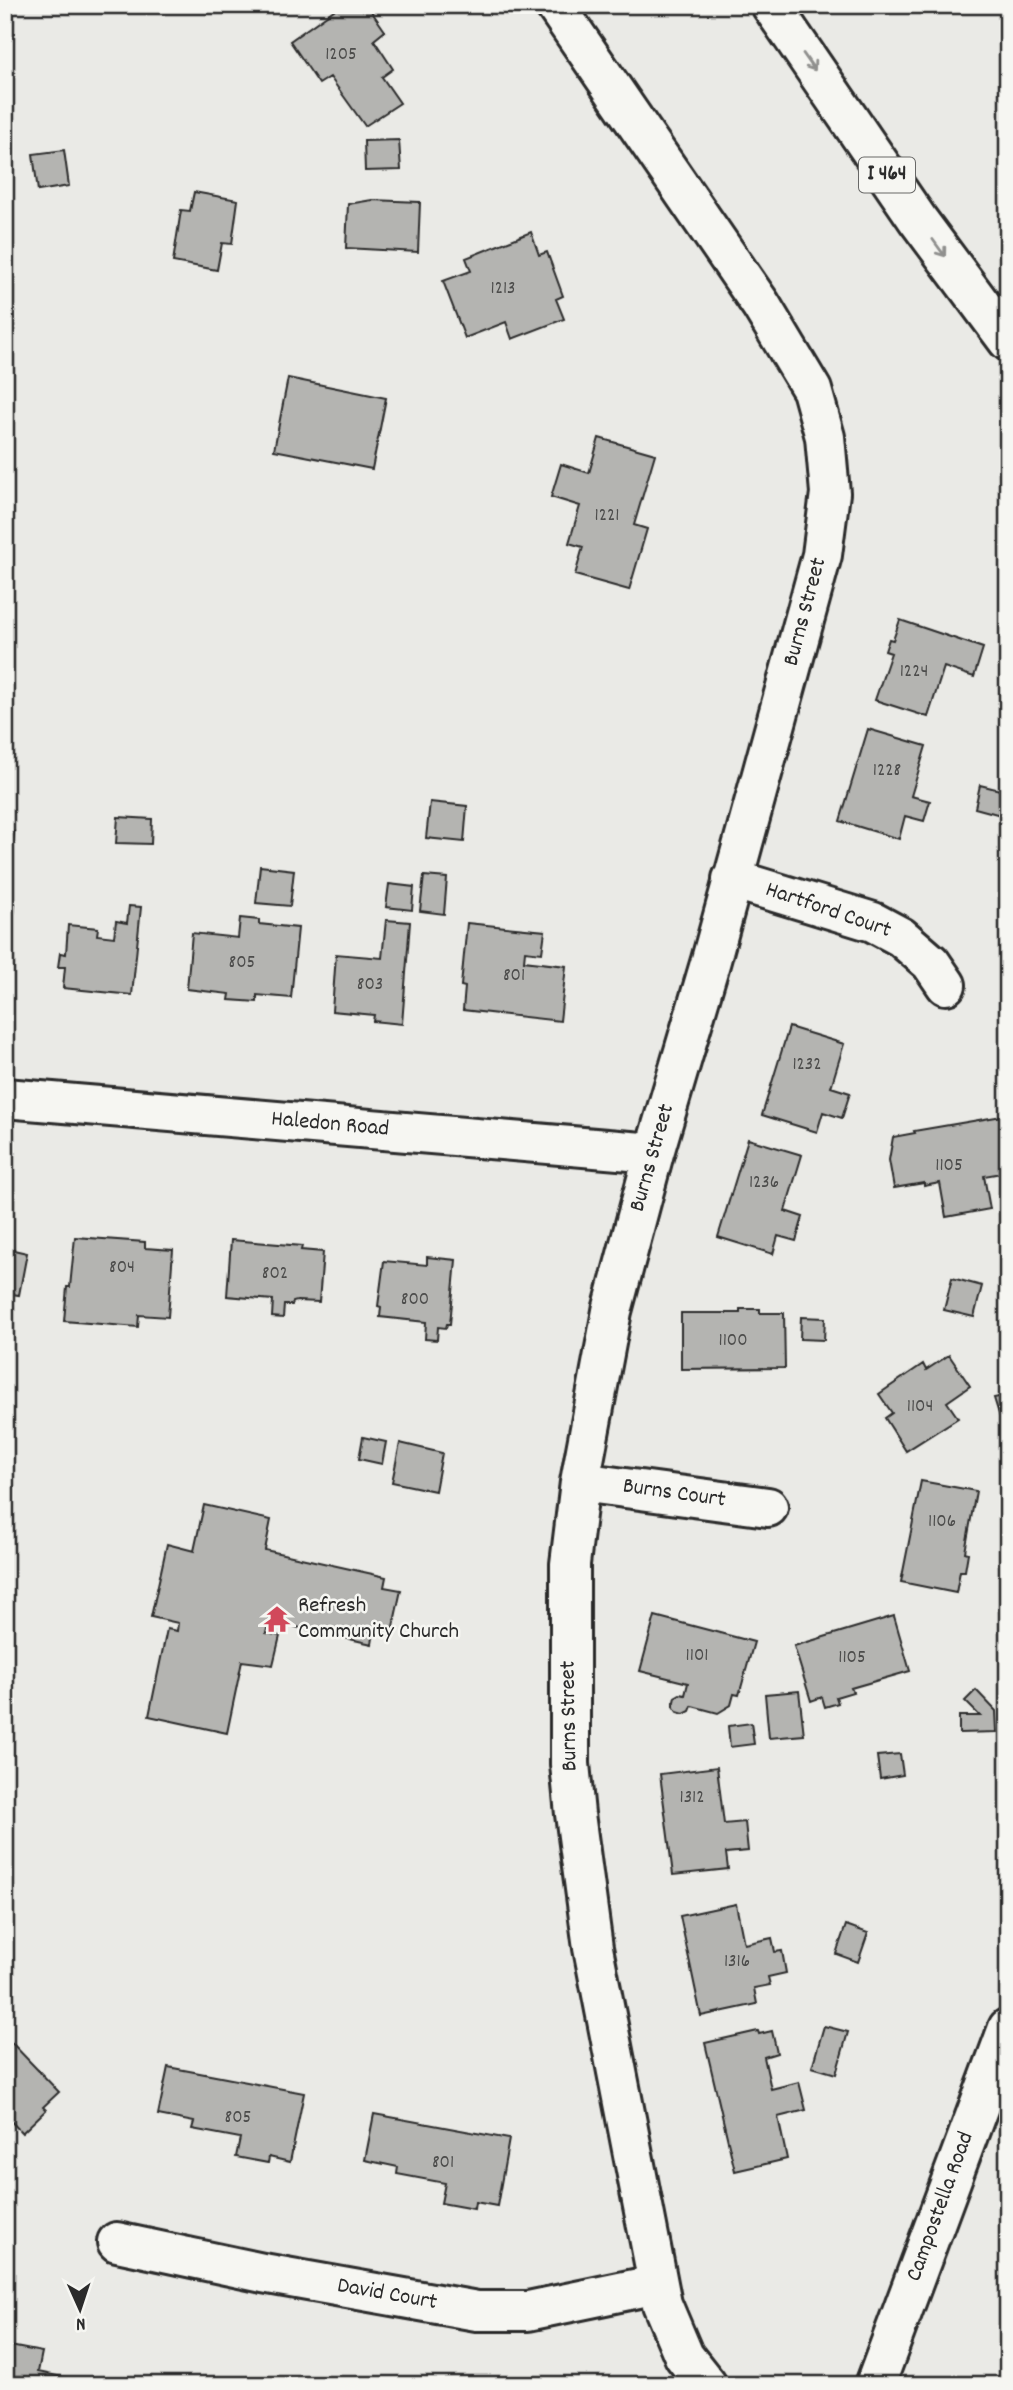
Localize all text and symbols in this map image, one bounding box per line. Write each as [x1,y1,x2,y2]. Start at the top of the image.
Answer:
house number: 1205 [325,42,357,69]
one-way arrow [802,51,816,71]
road number: I 464 [859,158,915,192]
one-way arrow [932,239,947,257]
house number: 1213 [490,276,516,303]
house number: 1221 [595,503,619,530]
street label: Burns Street [776,554,836,670]
house number: 1224 [900,659,928,686]
house number: 1228 [873,758,901,785]
street label: Hartford Court [761,874,895,948]
house number: 805 [229,950,255,977]
house number: 801 [503,963,525,990]
house number: 803 [357,972,383,999]
house number: 1232 [792,1052,822,1079]
street label: Burns Street [622,1100,684,1216]
street label: Haledon Road [270,1103,390,1147]
house number: 1105 [935,1153,963,1180]
house number: 1236 [749,1170,779,1197]
house number: 804 [109,1255,135,1282]
house number: 802 [262,1261,288,1288]
house number: 800 [401,1287,429,1314]
house number: 1100 [718,1328,748,1355]
house number: 1104 [907,1394,933,1421]
street label: Burns Court [620,1470,728,1518]
house number: 1106 [928,1509,956,1536]
place label: Refresh Community Church [298,1590,459,1649]
temple icon: Refresh Community Church [262,1604,292,1634]
house number: 1101 [686,1643,708,1670]
house number: 1105 [838,1645,866,1672]
street label: Burns Street [553,1660,587,1772]
house number: 1312 [679,1785,705,1812]
house number: 1316 [724,1949,750,1976]
house number: 805 [225,2105,251,2132]
street label: Campostella Road [899,2128,983,2286]
house number: 801 [432,2150,454,2177]
street label: David Court [334,2270,440,2320]
north arrow [46,2274,116,2344]
text: N [75,2309,86,2336]

